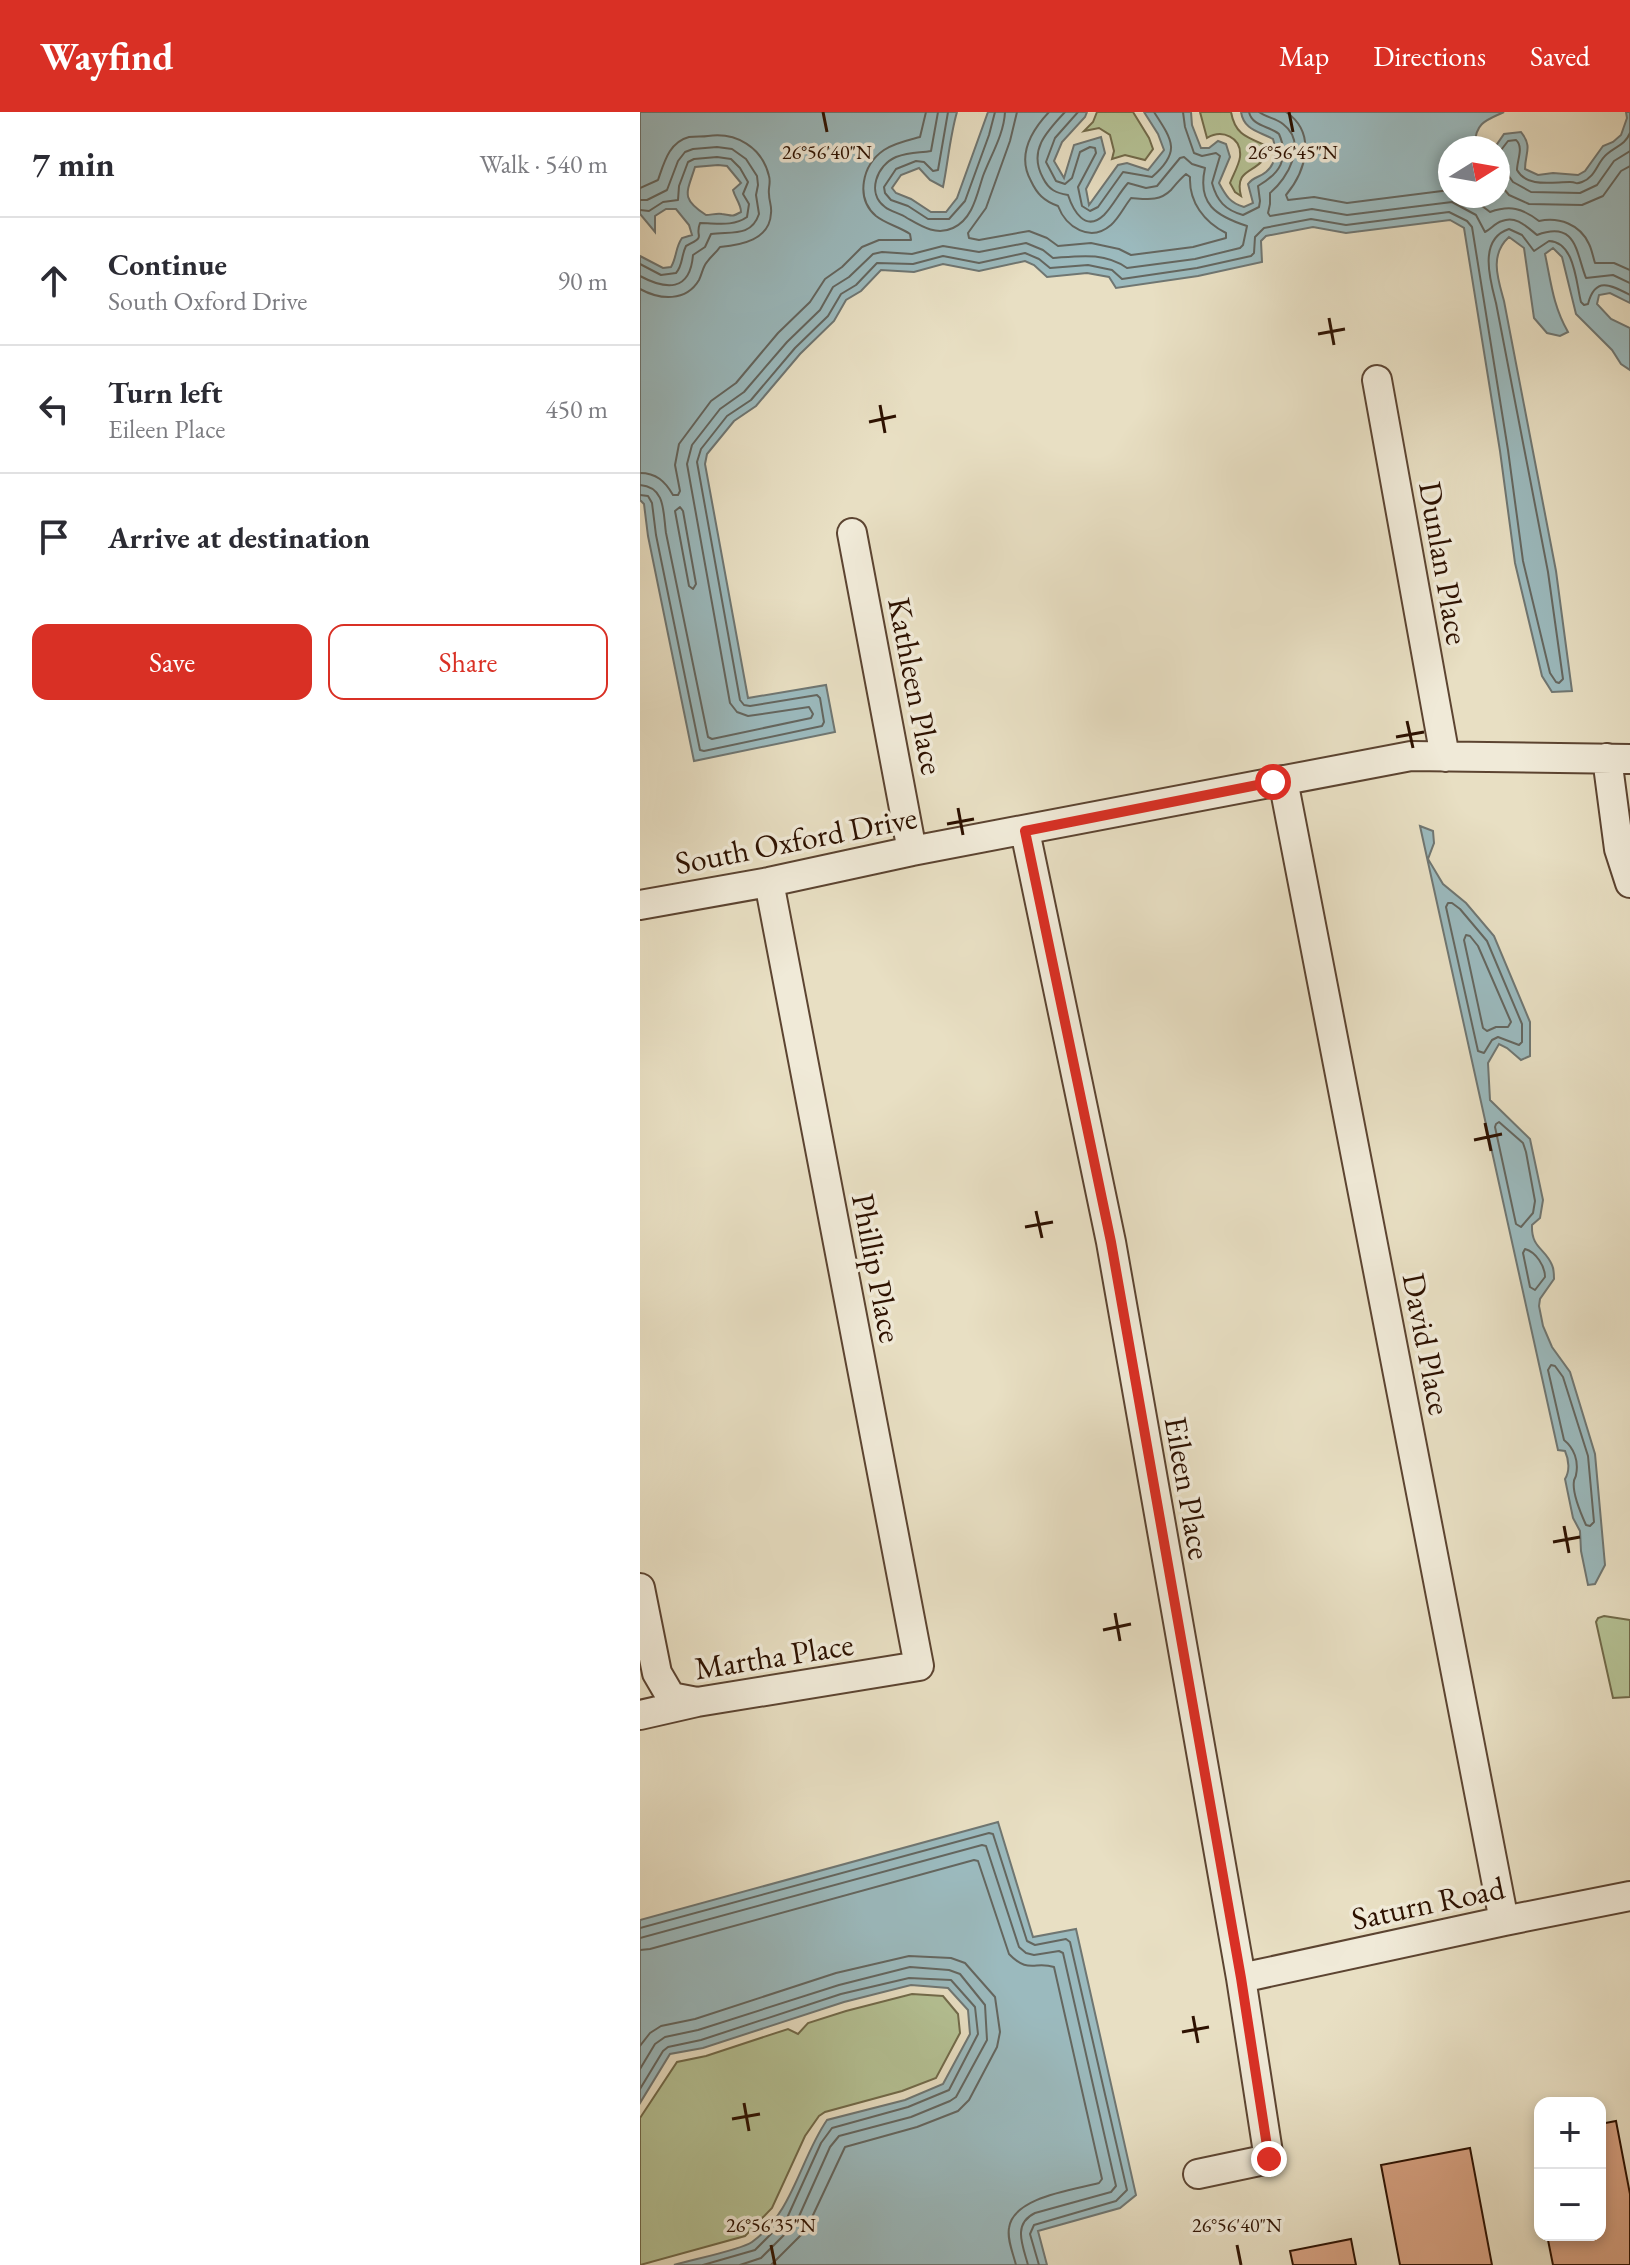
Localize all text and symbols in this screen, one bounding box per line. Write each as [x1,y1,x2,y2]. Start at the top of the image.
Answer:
text: Wayfind [40,32,174,81]
text: Map [1279,38,1329,74]
text: Directions [1373,38,1486,74]
text: Saved [1530,38,1590,74]
north arrow [1438,136,1510,208]
text: 26°56'40"N [782,139,872,165]
text: 26°56'45"N [1248,139,1338,165]
text: 7 min [32,142,115,186]
text: Walk · 540 m [480,147,608,181]
text: Continue [108,245,227,284]
icon: ahead [32,259,76,303]
text: 90 m [558,264,608,298]
text: South Oxford Drive [108,284,308,318]
text: Turn left [108,373,222,412]
icon: left [32,387,76,431]
text: 450 m [545,392,608,426]
text: Eileen Place [108,412,225,446]
street label: Dunlan Place [1409,478,1479,648]
icon: arrive [32,515,76,559]
text: Arrive at destination [108,518,370,557]
street label: Kathleen Place [878,594,954,778]
button: Save [32,624,312,700]
button: Share [328,624,608,700]
route start [1255,764,1291,800]
street label: South Oxford Drive [671,796,921,884]
street label: Phillip Place [842,1190,912,1346]
street label: David Place [1393,1269,1461,1419]
street label: Eileen Place [1155,1413,1221,1563]
street label: Martha Place [692,1623,856,1689]
street label: Saturn Road [1348,1866,1509,1940]
map controls [1534,2097,1606,2241]
button: + [1534,2097,1606,2169]
route end [1251,2141,1287,2177]
button: − [1534,2169,1606,2241]
text: 26°56'35"N [726,2212,816,2238]
text: 26°56'40"N [1192,2212,1282,2238]

